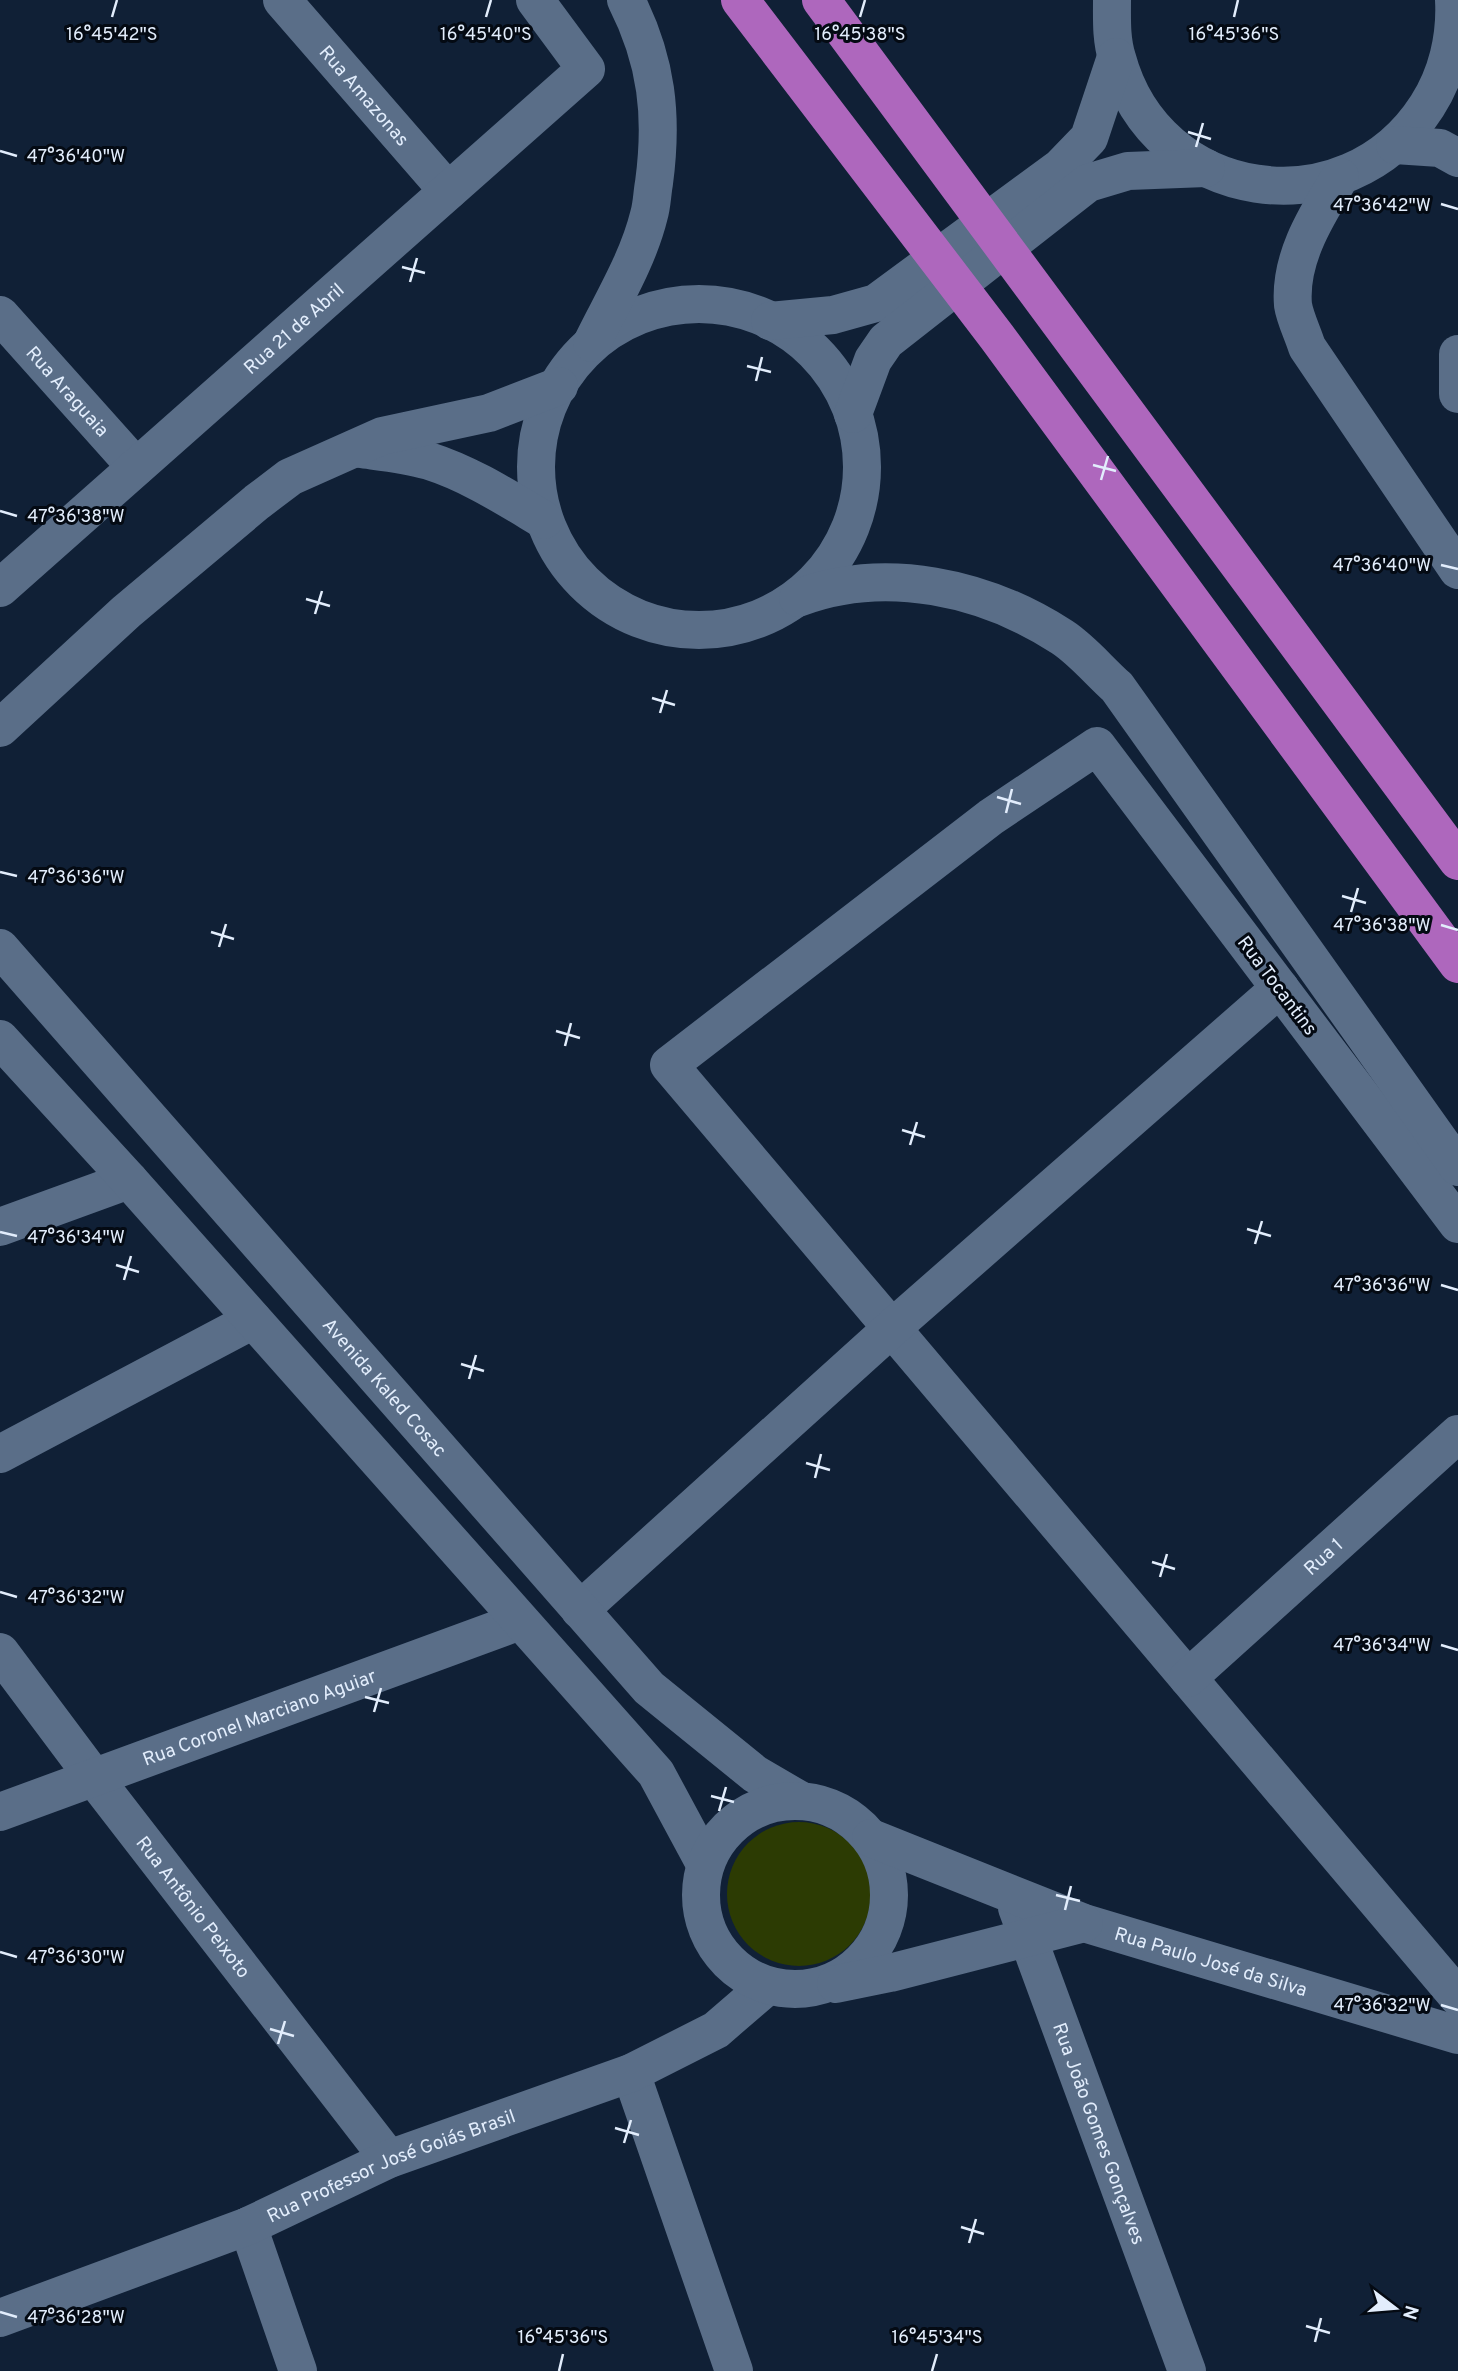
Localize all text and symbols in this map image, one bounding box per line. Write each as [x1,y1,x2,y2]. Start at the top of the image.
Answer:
text: 16°45'42"S [66,24,158,47]
text: 16°45'40"S [440,24,532,47]
text: 16°45'38"S [815,24,905,47]
text: 16°45'36"S [1189,24,1279,47]
street label: Rua Amazonas [313,41,413,152]
text: 47°36'40"W [27,146,125,169]
text: 47°36'42"W [1333,195,1431,218]
street label: Rua 21 de Abril [240,279,350,380]
street label: Rua Araguaia [20,342,113,443]
text: 47°36'38"W [27,506,125,529]
text: 47°36'40"W [1333,555,1431,578]
text: 47°36'36"W [27,867,125,890]
text: 47°36'38"W [1333,915,1431,938]
street label: Rua Tocantins [1231,932,1322,1041]
text: 47°36'34"W [27,1227,125,1250]
text: 47°36'36"W [1333,1275,1431,1298]
street label: Avenida Kaled Cosac [316,1314,451,1463]
street label: Rua 1 [1300,1534,1349,1581]
text: 47°36'32"W [27,1587,125,1610]
text: 47°36'34"W [1333,1635,1431,1658]
street label: Rua Coronel Marciano Aguiar [140,1665,380,1773]
street label: Rua Antônio Peixoto [130,1832,255,1984]
street label: Rua Paulo José da Silva [1111,1923,1310,2003]
text: 47°36'30"W [27,1947,125,1970]
text: 47°36'32"W [1333,1995,1431,2018]
street label: Rua João Gomes Gonçalves [1046,2020,1150,2248]
street label: Rua Professor José Goiás Brasil [263,2105,519,2229]
north arrow [1360,2273,1430,2343]
text: N [1396,2302,1423,2322]
text: 47°36'28"W [27,2307,125,2330]
text: 16°45'36"S [518,2327,608,2350]
text: 16°45'34"S [891,2327,983,2350]

